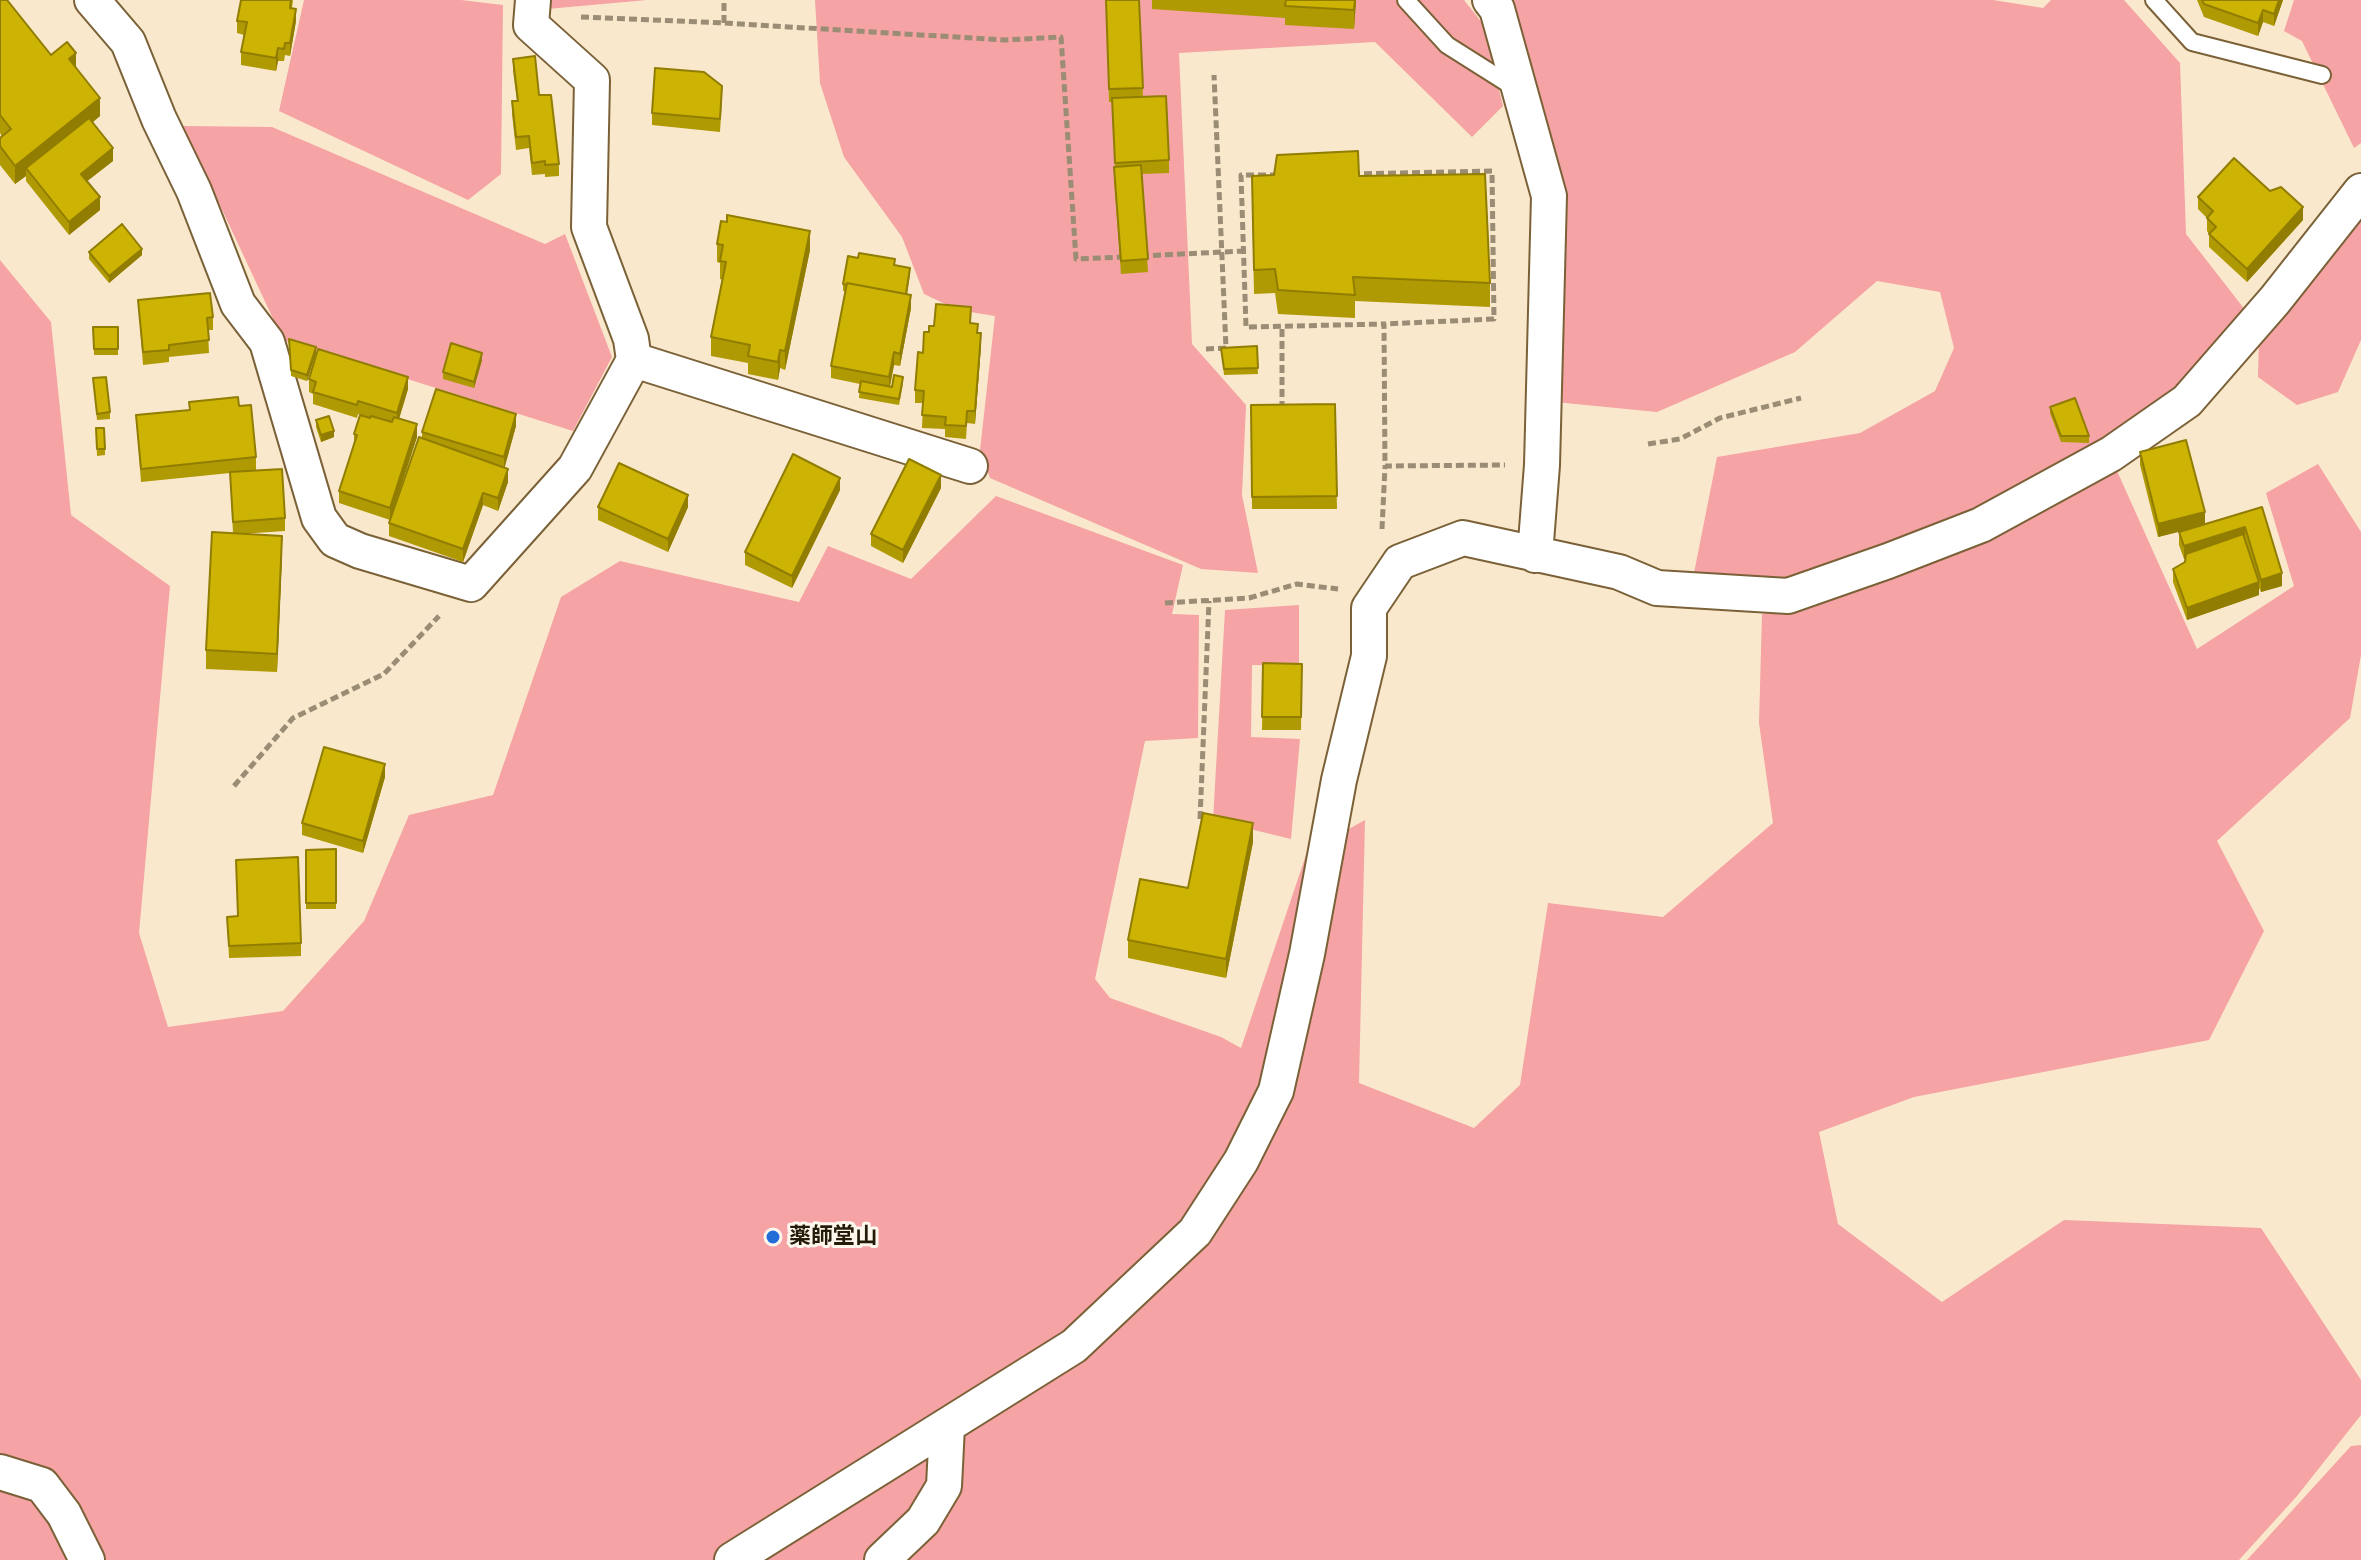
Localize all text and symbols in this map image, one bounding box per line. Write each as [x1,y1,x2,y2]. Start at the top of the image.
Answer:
place label: 薬師堂山 [789,1224,877,1250]
marker: 薬師堂山 [764,1228,782,1246]

